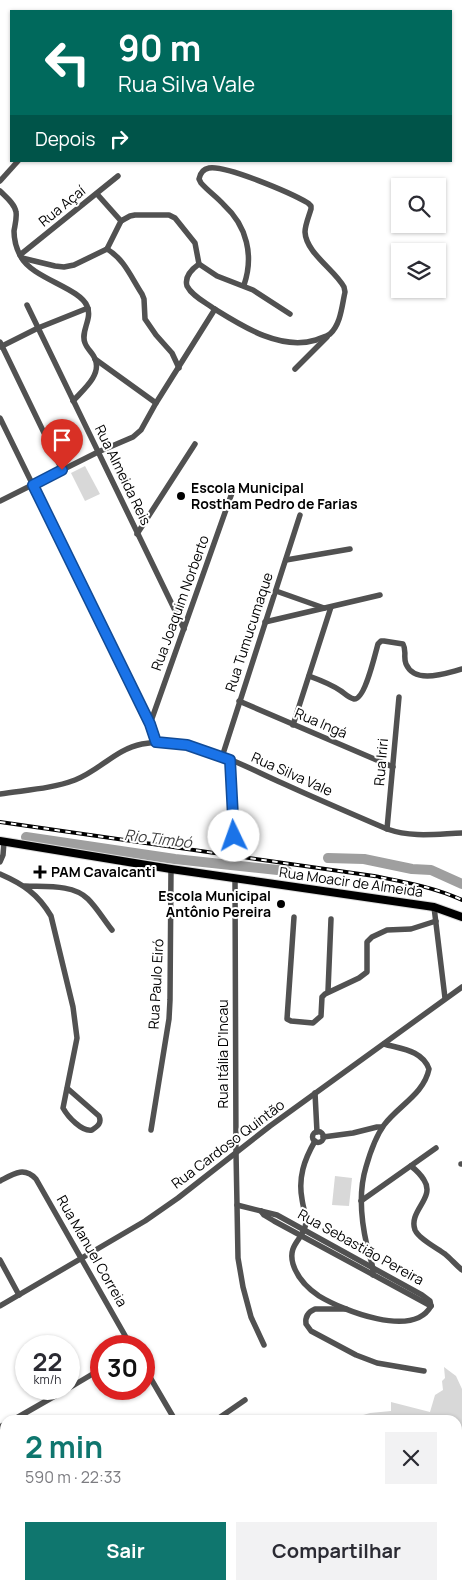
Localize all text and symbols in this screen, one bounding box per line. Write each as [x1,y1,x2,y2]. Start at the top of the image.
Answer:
text: 90 m [118,24,201,72]
icon: left [35,30,100,95]
text: Rua Silva Vale [118,69,255,99]
icon: right [105,125,133,153]
text: Depois [35,126,95,152]
map controls [391,178,446,298]
button: search [391,178,446,233]
street label: Rua Açaí [34,181,89,230]
button: layers [391,243,446,298]
pin [41,419,83,470]
street label: Rua Almeida Reis [91,421,156,528]
icon: arrive [48,426,76,454]
place label: Escola Municipal Rostham Pedro de Farias [191,478,358,513]
marker: Escola Municipal Rostham Pedro de Farias [175,490,187,502]
street label: Rua Joaquim Norberto [146,532,213,673]
street label: Rua Tumucumaque [220,570,277,694]
street label: Rua Ingá [292,703,350,742]
street label: Rua Iriri [369,737,392,787]
street label: Rua Silva Vale [249,747,336,800]
position arrow [207,809,259,861]
water label: Rio Timbó [123,824,194,853]
place label: PAM Cavalcanti [51,862,156,881]
street label: Rua Moacir de Almeida [278,862,424,901]
marker: PAM Cavalcanti [33,865,47,879]
place label: Escola Municipal Antônio Pereira [158,886,271,921]
marker: Escola Municipal Antônio Pereira [275,898,287,910]
street label: Rua Paulo Eiró [144,938,167,1030]
street label: Rua Itália D'Incau [213,999,232,1109]
street label: Rua Cardoso Quintão [167,1095,288,1192]
street label: Rua Manuel Correia [53,1192,132,1310]
street label: Rua Sebastião Pereira [295,1204,428,1289]
speed limit sign: 30 [90,1335,155,1400]
text: 22 [33,1344,62,1379]
text: km/h [34,1371,61,1388]
text: 2 min [25,1426,103,1467]
button: close [385,1432,437,1484]
text: 590 m · 22:33 [25,1466,121,1488]
button: Sair [25,1522,226,1580]
button: Compartilhar [236,1522,437,1580]

